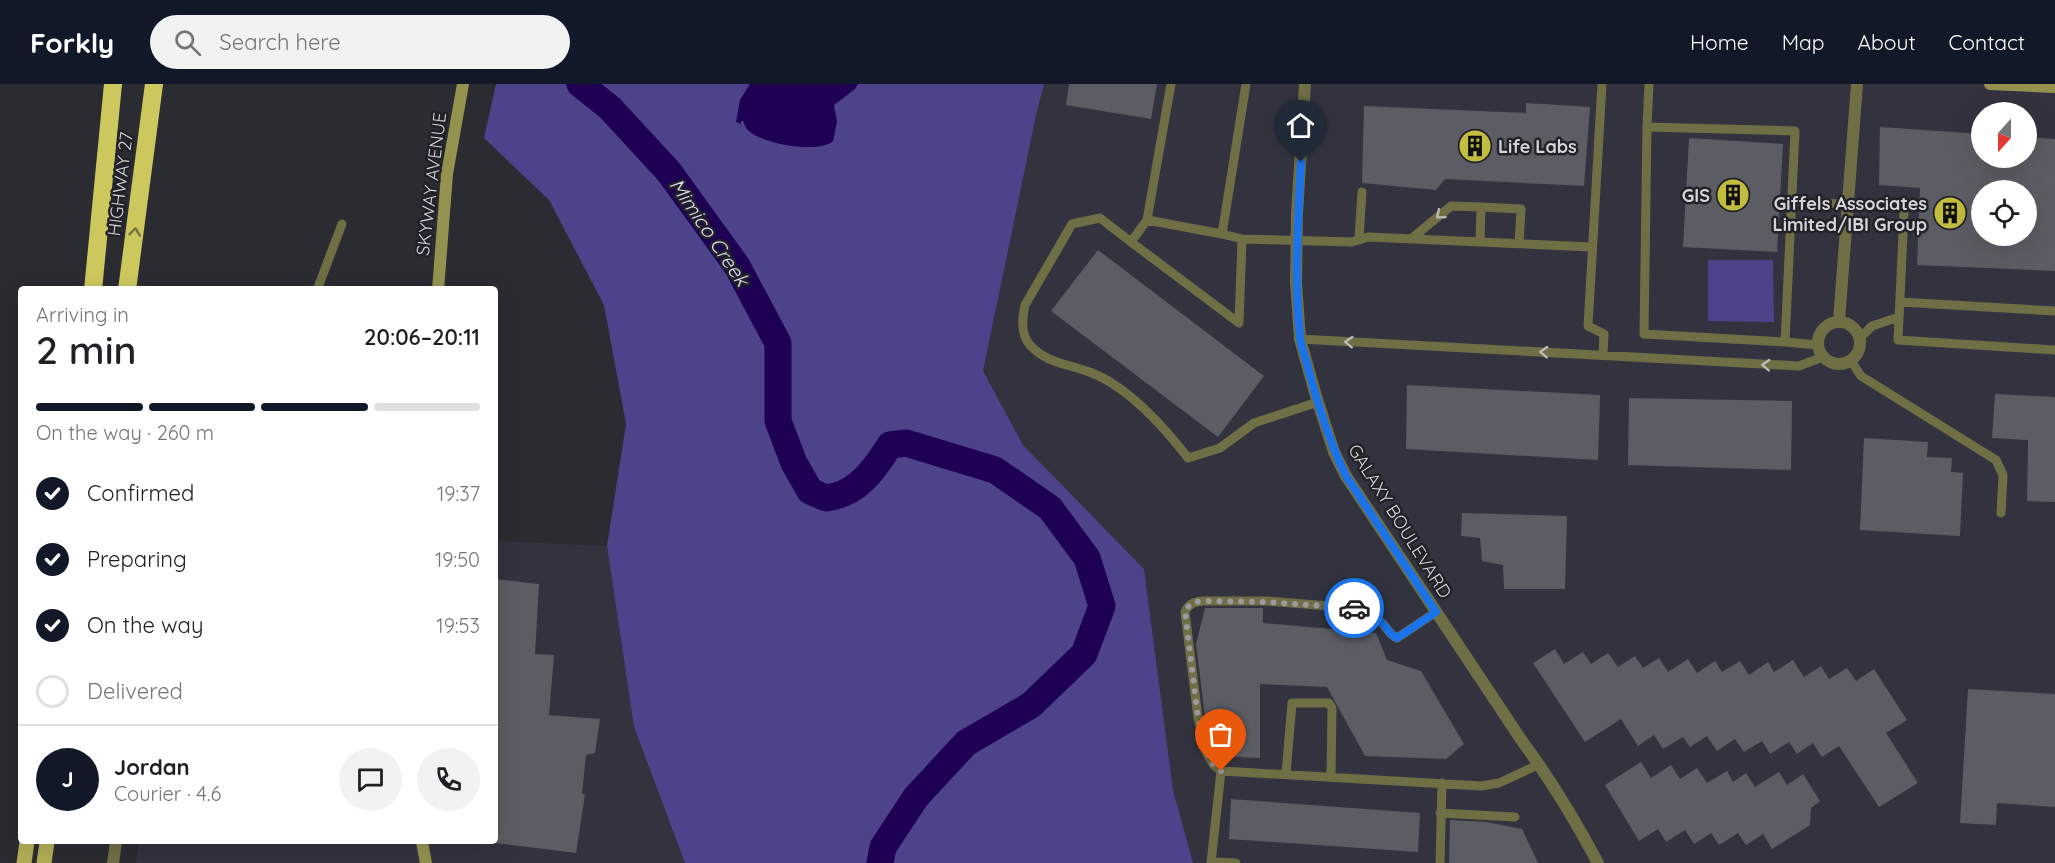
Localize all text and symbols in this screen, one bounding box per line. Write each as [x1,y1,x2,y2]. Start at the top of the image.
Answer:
search box [150,15,570,69]
text: Forkly [30,25,114,60]
icon: search [171,26,204,59]
text: Search here [219,28,341,56]
text: Home [1690,29,1749,55]
text: Map [1782,29,1825,55]
text: About [1858,29,1916,55]
text: Contact [1949,29,2025,55]
pin [1275,100,1326,162]
north arrow [1971,102,2037,168]
map controls [1971,102,2037,246]
icon: home [1284,109,1317,142]
street label: SKYWAY AVENUE [411,111,451,257]
building icon: Life Labs [1457,128,1493,164]
street label: HIGHWAY 27 [102,131,138,237]
place label: Life Labs [1498,135,1577,158]
water label: Mimico Creek [665,173,757,293]
building icon: GIS [1715,177,1751,213]
button: locate [1971,180,2037,246]
place label: GIS [1682,184,1710,207]
place label: Giffels Associates Limited/IBI Group [1773,192,1927,236]
building icon: Giffels Associates Limited/IBI Group [1932,195,1968,231]
one-way arrow [1436,208,1447,219]
one-way arrow [129,227,141,236]
text: Arriving in [36,302,129,327]
text: 20:06–20:11 [364,323,480,351]
text: 2 min [36,325,137,374]
one-way arrow [1345,336,1354,349]
one-way arrow [1540,346,1549,359]
one-way arrow [1762,358,1771,371]
text: On the way · 260 m [36,420,214,445]
street label: GALAXY BOULEVARD [1343,440,1457,602]
icon: check [36,477,69,510]
text: Confirmed [87,479,194,507]
text: 19:37 [437,481,480,506]
icon: check [36,543,69,576]
text: Preparing [87,545,187,573]
text: 19:50 [435,547,480,572]
courier [1324,578,1384,638]
icon: car [1338,592,1371,625]
icon: check [36,609,69,642]
text: On the way [87,611,203,639]
text: 19:53 [436,613,480,638]
text: Delivered [87,677,183,705]
pin [1195,709,1246,771]
icon: bag [1204,718,1237,751]
button: chat [339,748,402,811]
button: phone [417,748,480,811]
text: Jordan [114,753,190,781]
text: J [61,765,74,793]
text: Courier · 4.6 [114,781,221,806]

